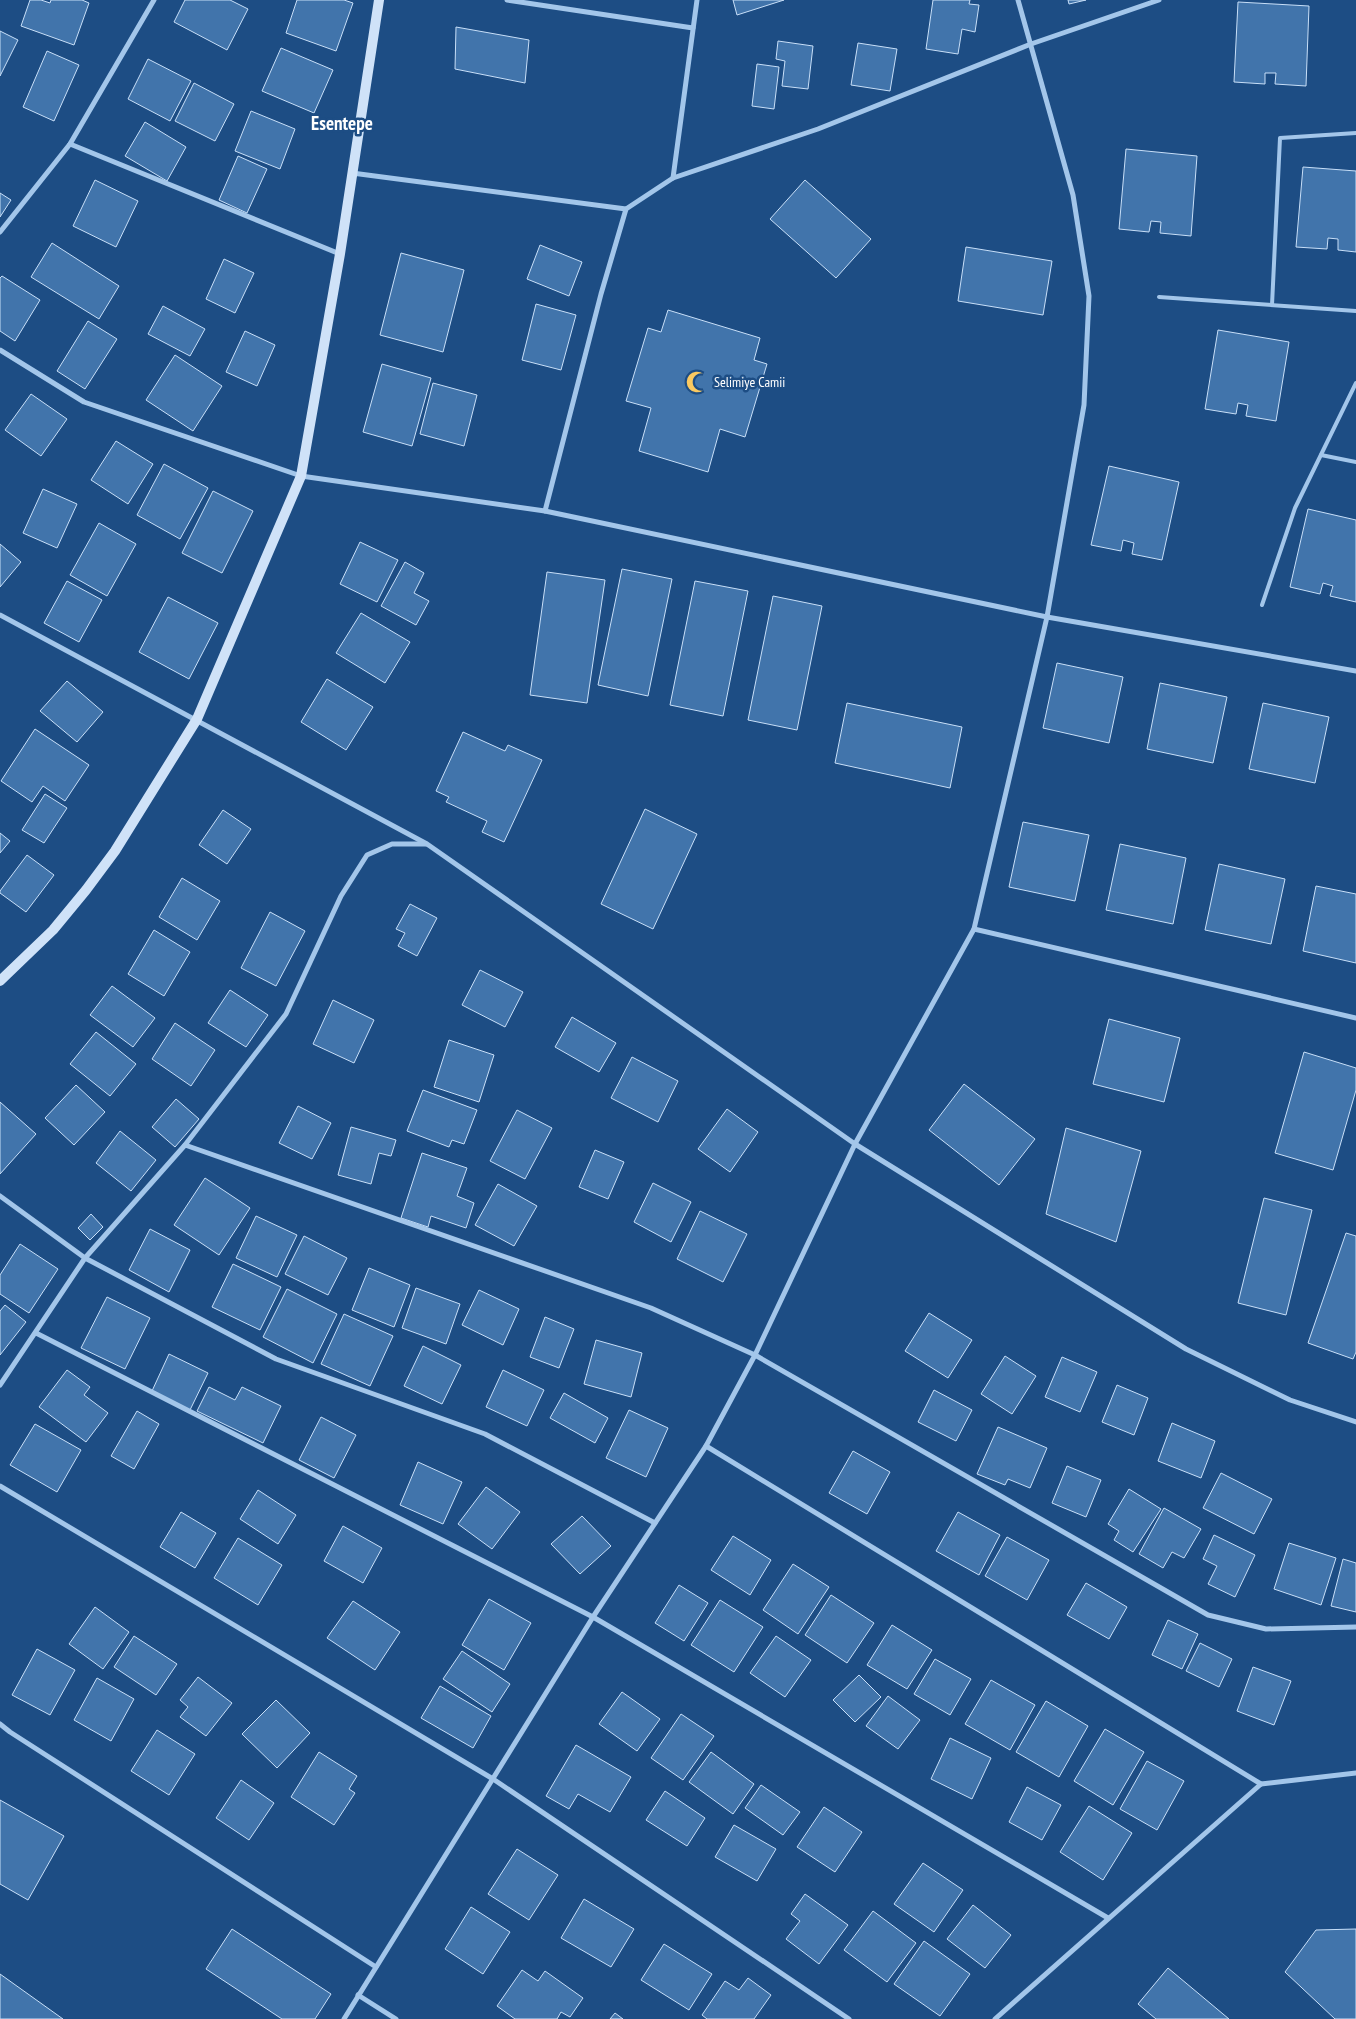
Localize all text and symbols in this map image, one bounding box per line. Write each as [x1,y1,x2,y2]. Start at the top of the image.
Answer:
district label: Esentepe [311,111,373,135]
mosque icon: Selimiye Camii [684,369,710,395]
place label: Selimiye Camii [714,373,785,391]

